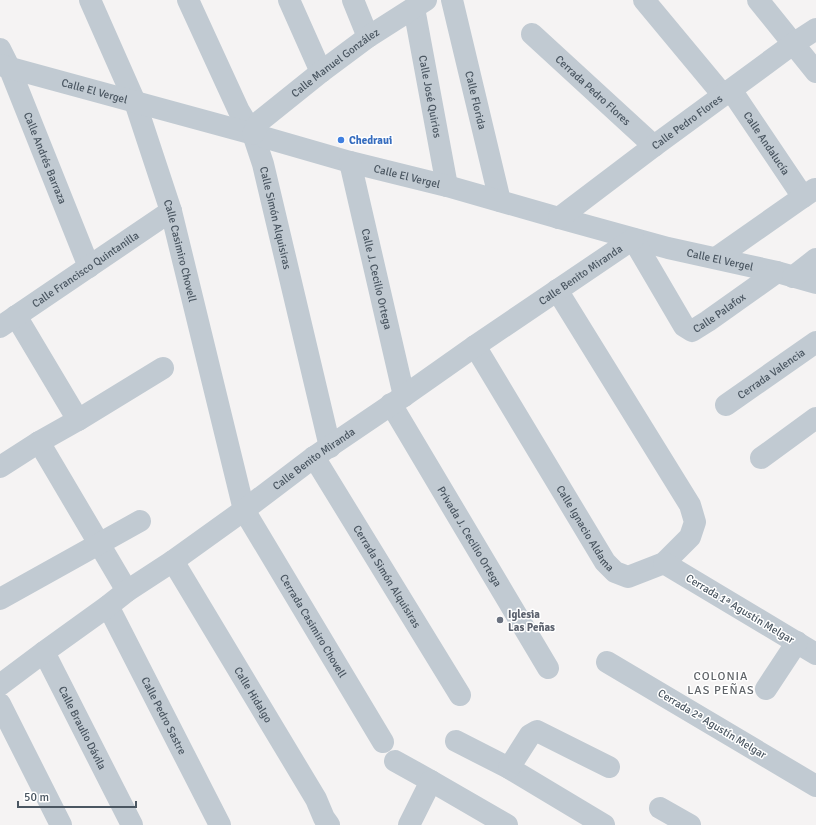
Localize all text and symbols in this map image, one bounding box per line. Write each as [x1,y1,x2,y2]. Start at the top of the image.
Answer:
street label: Calle Manuel González [289,25,382,100]
street label: Cerrada Pedro Flores [553,52,634,128]
street label: Calle José Quirios [416,54,444,139]
street label: Calle Florida [463,70,489,131]
street label: Calle El Vergel [60,76,129,106]
street label: Calle Pedro Flores [649,92,725,152]
street label: Calle Andalucía [741,109,793,178]
street label: Calle Andrés Barraza [21,110,70,206]
place label: Chedraui [349,134,392,147]
marker: Chedraui [336,135,346,145]
street label: Calle El Vergel [372,162,442,191]
street label: Calle Simón Alquisiras [257,165,294,271]
street label: Calle Casimiro Chovell [161,198,199,303]
street label: Calle J. Cecilio Ortega [359,227,395,331]
street label: Calle Francisco Quintanilla [29,228,142,310]
street label: Calle Benito Miranda [536,241,625,308]
street label: Calle El Vergel [685,246,755,273]
street label: Calle Palafox [690,290,748,335]
street label: Cerrada Valencia [735,345,808,402]
street label: Calle Benito Miranda [270,424,358,493]
street label: Calle Ignacio Aldama [554,483,617,574]
street label: Privada J. Cecilio Ortega [435,484,505,589]
street label: Cerrada Simón Alquisiras [351,522,424,630]
street label: Cerrada 1ª Agustín Melgar [683,571,797,647]
street label: Cerrada Casimiro Chovell [277,572,349,680]
place label: Iglesia Las Peñas [508,608,555,634]
marker: Iglesia Las Peñas [495,615,505,625]
street label: Calle Hidalgo [232,664,275,725]
district label: COLONIA LAS PEÑAS [687,669,755,698]
street label: Calle Pedro Sastre [139,675,189,756]
street label: Calle Braulio Dávila [56,684,109,772]
street label: Cerrada 2ª Agustín Melgar [655,686,769,762]
scale bar [18,783,136,809]
text: 50 m [24,790,49,805]

